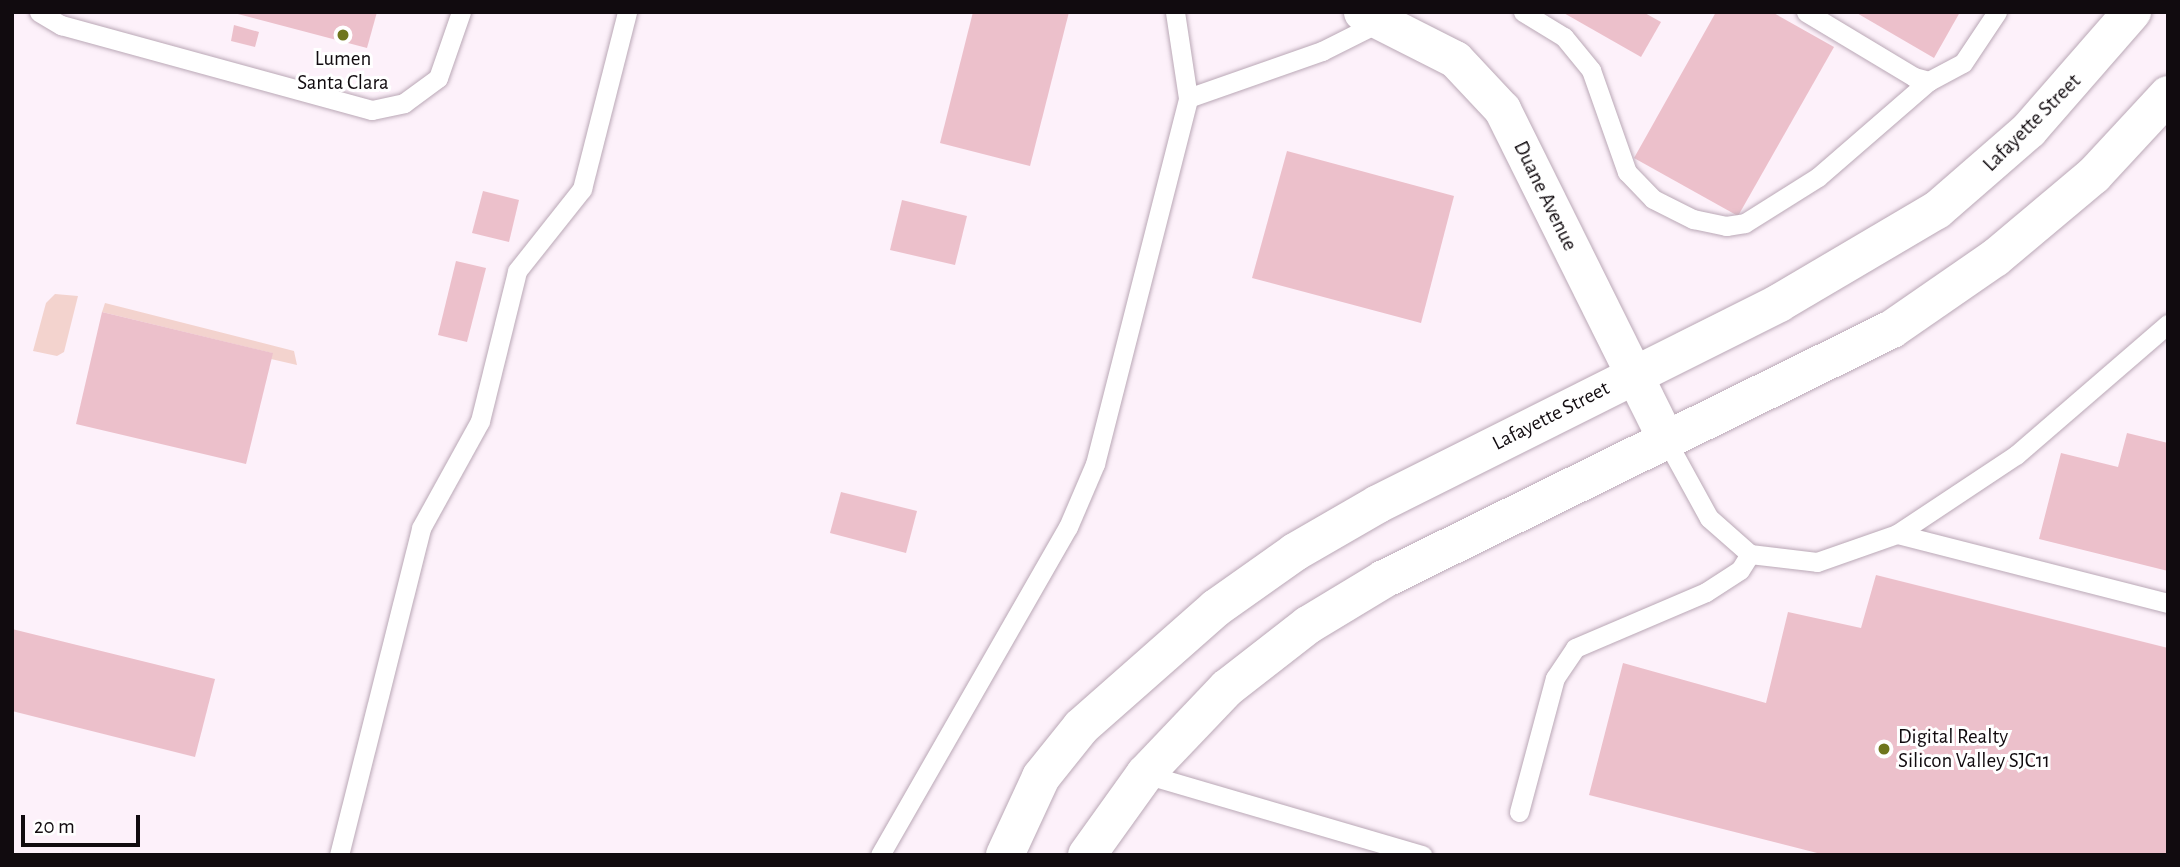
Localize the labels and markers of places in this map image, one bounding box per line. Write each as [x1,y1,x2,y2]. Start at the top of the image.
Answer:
marker: Lumen Santa Clara [335,27,351,43]
place label: Lumen Santa Clara [297,46,389,96]
place label: Digital Realty Silicon Valley SJC11 [1898,724,2050,774]
marker: Digital Realty Silicon Valley SJC11 [1876,741,1892,757]

